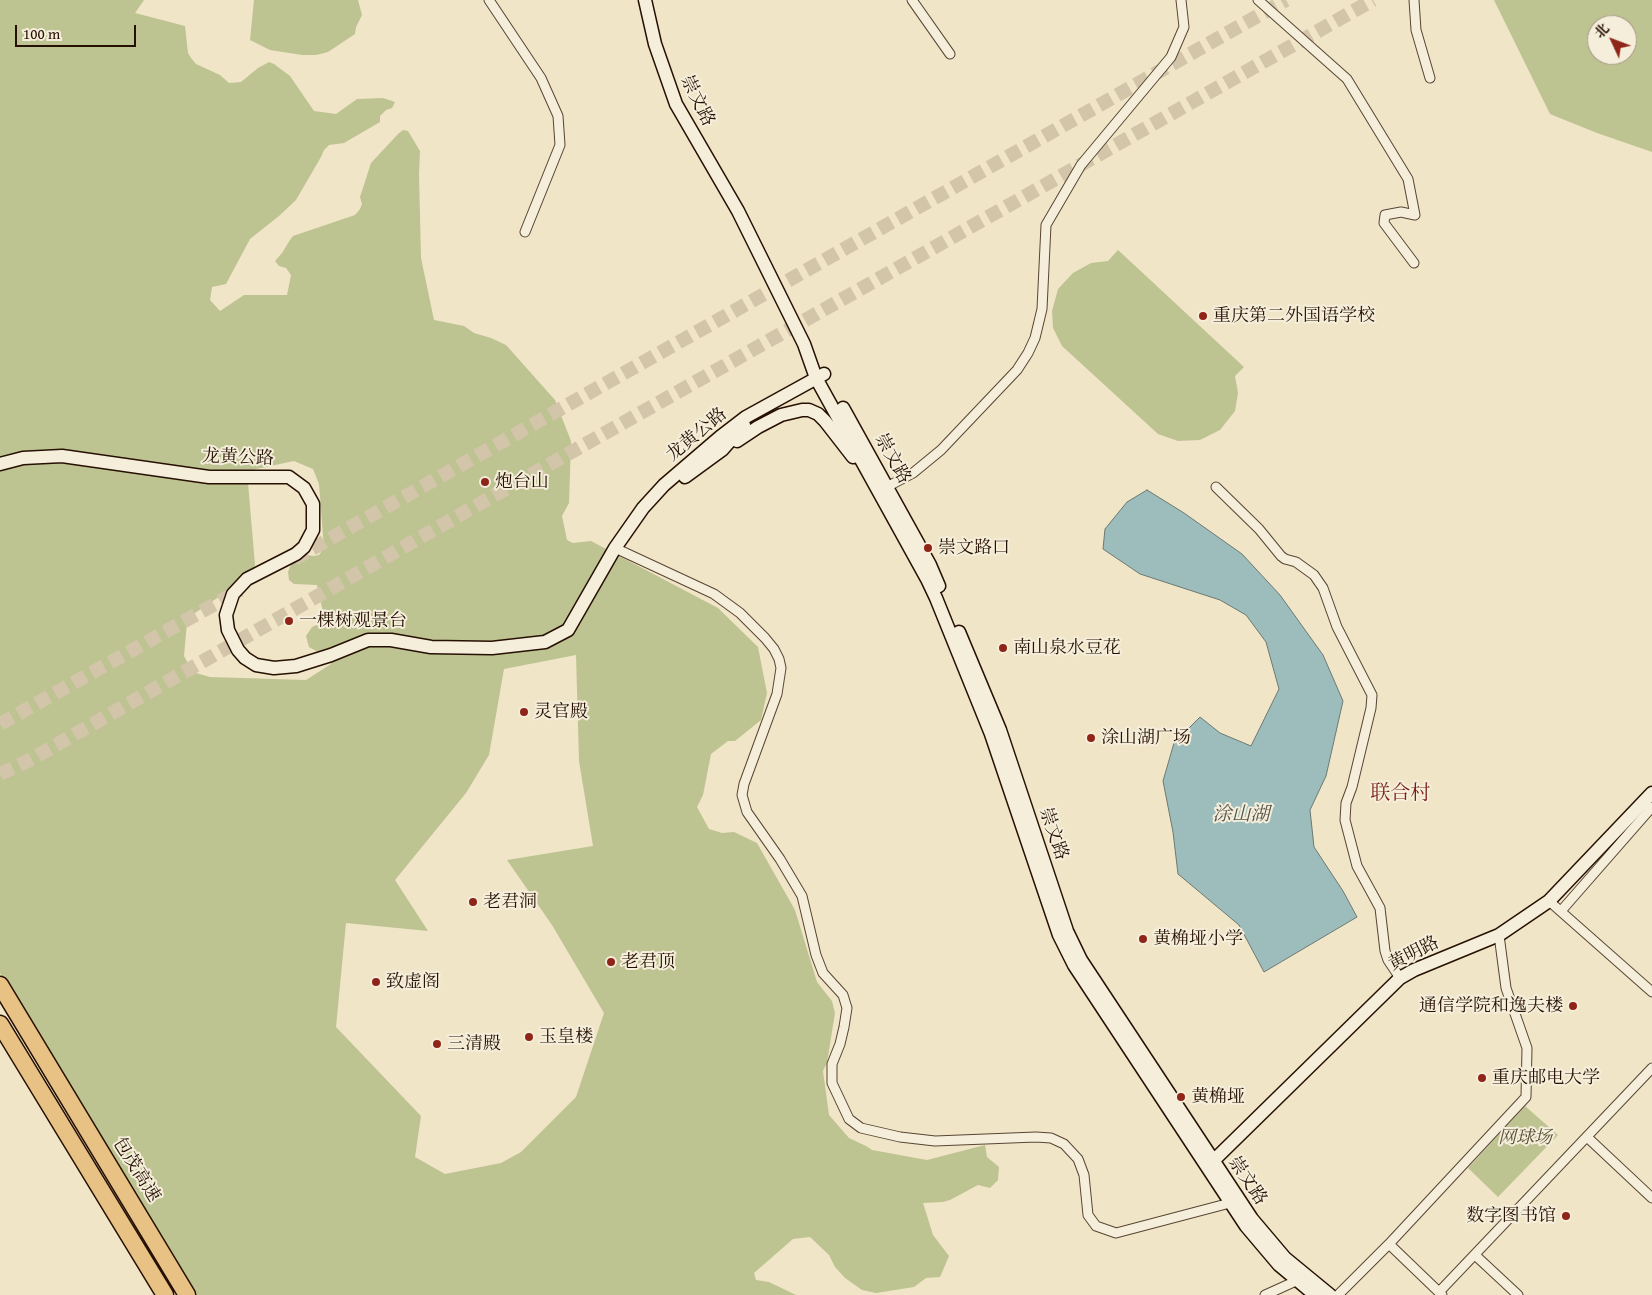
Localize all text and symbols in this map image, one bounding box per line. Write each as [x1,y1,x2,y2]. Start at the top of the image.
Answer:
scale bar [18,15,139,47]
north arrow [1587,15,1637,65]
text: 北 [1590,19,1614,42]
text: 100 m [23,23,60,44]
street label: 崇文路 [675,72,719,130]
place label: 重庆第二外国语学校 [1213,305,1375,327]
marker: 重庆第二外国语学校 [1197,310,1209,322]
street label: 龙黄公路 [662,404,732,466]
street label: 崇文路 [869,430,915,488]
street label: 龙黄公路 [202,446,274,470]
place label: 炮台山 [495,471,549,493]
marker: 炮台山 [479,476,491,488]
place label: 崇文路口 [938,537,1010,559]
marker: 崇文路口 [922,542,934,554]
place label: 一棵树观景台 [299,610,407,632]
marker: 一棵树观景台 [283,615,295,627]
place label: 南山泉水豆花 [1013,637,1121,659]
marker: 南山泉水豆花 [997,642,1009,654]
place label: 灵官殿 [534,701,588,723]
marker: 灵官殿 [518,706,530,718]
place label: 涂山湖广场 [1101,727,1191,749]
marker: 涂山湖广场 [1085,732,1097,744]
district label: 联合村 [1370,782,1430,806]
water label: 涂山湖 [1213,804,1269,826]
street label: 崇文路 [1034,805,1072,863]
place label: 老君洞 [483,891,537,913]
marker: 老君洞 [467,896,479,908]
place label: 黄桷垭小学 [1153,928,1243,950]
street label: 黄明路 [1385,932,1443,976]
marker: 黄桷垭小学 [1137,933,1149,945]
place label: 老君顶 [621,951,675,973]
marker: 老君顶 [605,956,617,968]
place label: 致虚阁 [386,971,440,993]
marker: 致虚阁 [370,976,382,988]
place label: 通信学院和逸夫楼 [1419,995,1563,1017]
marker: 通信学院和逸夫楼 [1567,1000,1579,1012]
place label: 玉皇楼 [539,1026,593,1048]
marker: 玉皇楼 [523,1031,535,1043]
place label: 三清殿 [447,1033,501,1055]
marker: 三清殿 [431,1038,443,1050]
place label: 重庆邮电大学 [1492,1067,1600,1089]
marker: 重庆邮电大学 [1476,1072,1488,1084]
place label: 黄桷垭 [1191,1086,1245,1108]
marker: 黄桷垭 [1175,1091,1187,1103]
park label: 网球场 [1498,1127,1552,1149]
street label: 包茂高速 [108,1134,164,1206]
street label: 崇文路 [1223,1153,1271,1209]
place label: 数字图书馆 [1466,1205,1556,1227]
marker: 数字图书馆 [1560,1210,1572,1222]

